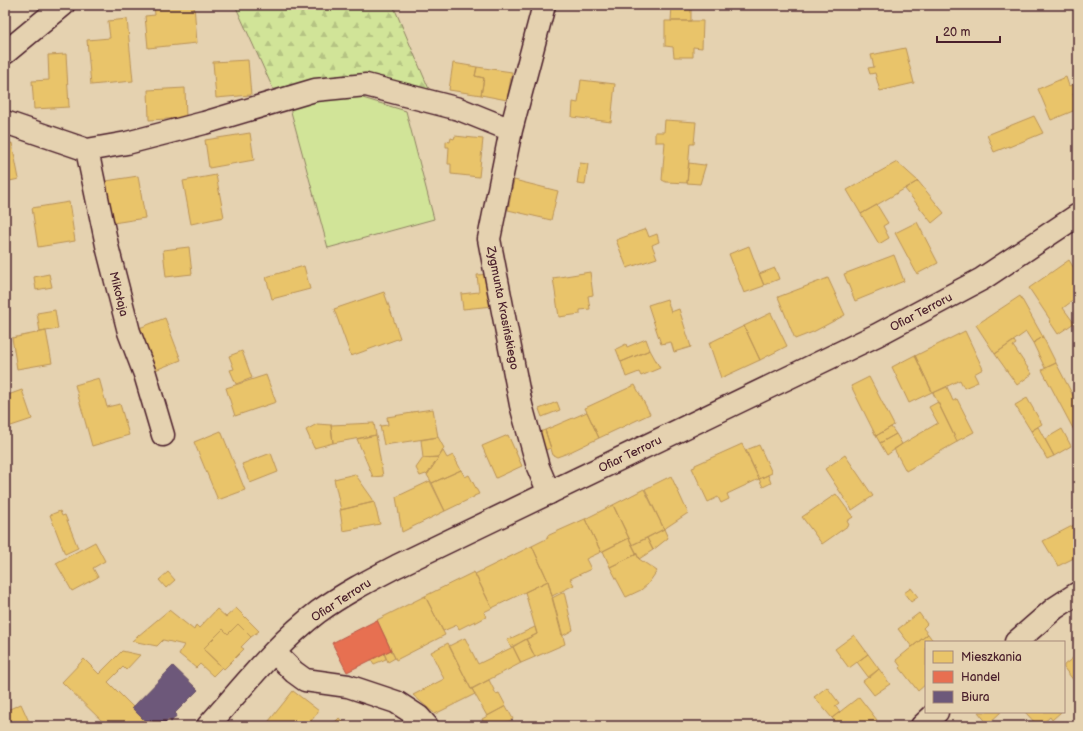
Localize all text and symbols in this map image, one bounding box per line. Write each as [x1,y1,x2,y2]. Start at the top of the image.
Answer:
scale bar [937,18,1000,44]
text: 20 m [943,25,970,40]
street label: Zygmunta Krasińskiego [483,244,522,371]
street label: Mikołaja [106,270,131,318]
street label: Ofiar Terroru [888,290,955,335]
street label: Ofiar Terroru [596,433,664,476]
street label: Ofiar Terroru [309,576,374,625]
legend [925,641,1065,713]
text: Mieszkania [961,650,1022,665]
text: Handel [961,670,1000,685]
text: Biura [961,690,990,705]

